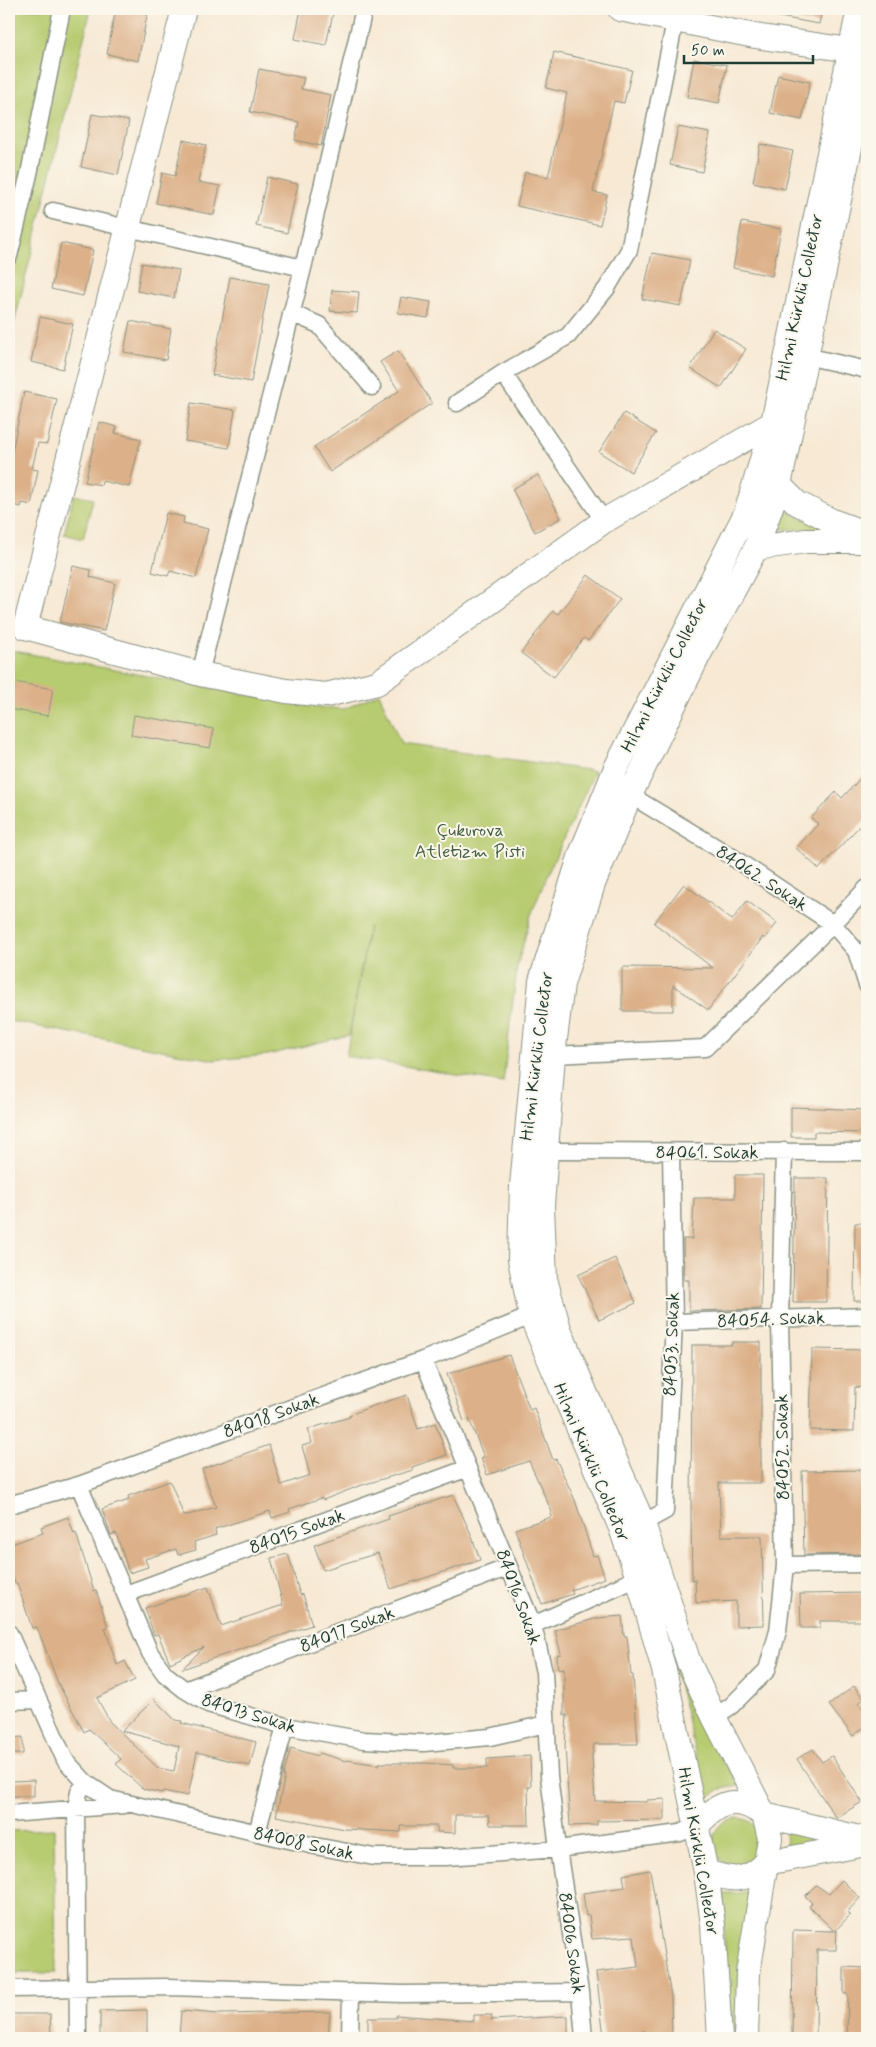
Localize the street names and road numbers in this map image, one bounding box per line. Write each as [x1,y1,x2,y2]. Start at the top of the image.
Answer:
street label: Hilmi Kürklü Collector [771,211,830,383]
street label: Hilmi Kürklü Collector [616,594,714,757]
street label: 84062. Sokak [711,840,812,917]
street label: Hilmi Kürklü Collector [515,970,559,1142]
street label: 84061. Sokak [656,1141,759,1165]
street label: 84053. Sokak [658,1291,686,1397]
street label: 84054. Sokak [717,1306,825,1334]
street label: Hilmi Kürklü Collector [547,1379,636,1546]
street label: 84018 Sokak [220,1388,323,1444]
street label: 84052. Sokak [770,1394,796,1500]
street label: 84015 Sokak [246,1504,348,1560]
street label: 84016 Sokak [490,1546,547,1649]
street label: 84017 Sokak [297,1601,398,1659]
street label: 84013 Sokak [198,1688,299,1740]
street label: Hilmi Kürklü Collector [671,1765,725,1938]
street label: 84008 Sokak [251,1822,356,1866]
street label: 84006 Sokak [552,1891,590,1996]

